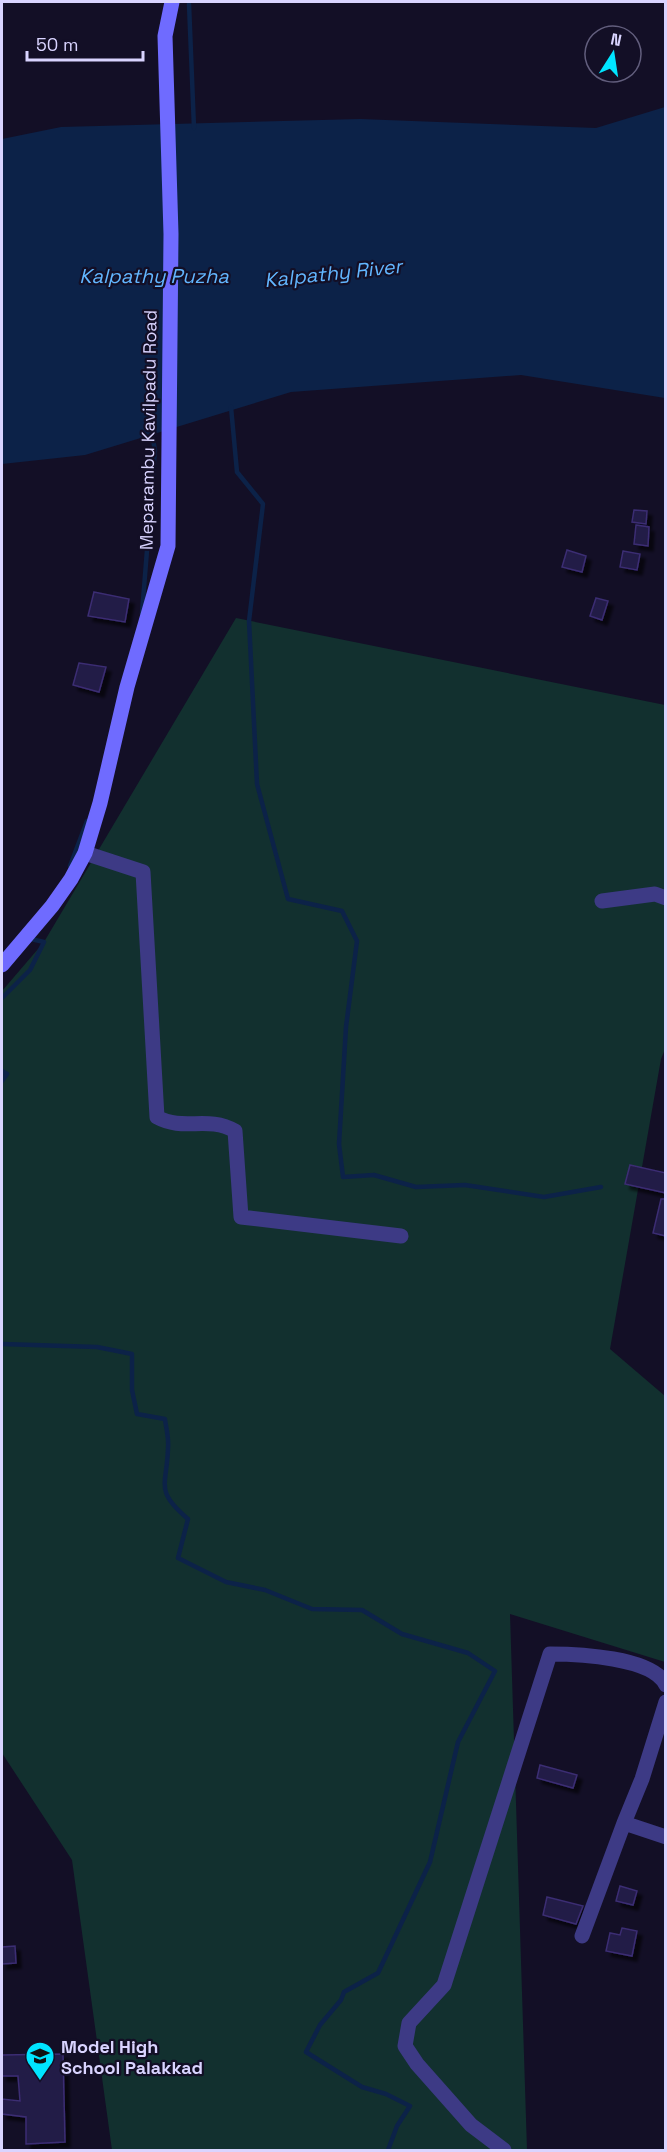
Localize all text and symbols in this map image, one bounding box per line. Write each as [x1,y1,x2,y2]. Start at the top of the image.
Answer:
scale bar [27,24,142,62]
north arrow [583,24,643,84]
text: N [609,28,623,51]
text: 50 m [36,33,78,56]
water label: Kalpathy River [263,253,406,293]
water label: Kalpathy Puzha [79,263,229,289]
street label: Meparambu Kavilpadu Road [134,310,162,550]
place label: Model High School Palakkad [61,2035,203,2079]
school or university icon: Model High School Palakkad [24,2040,56,2082]

